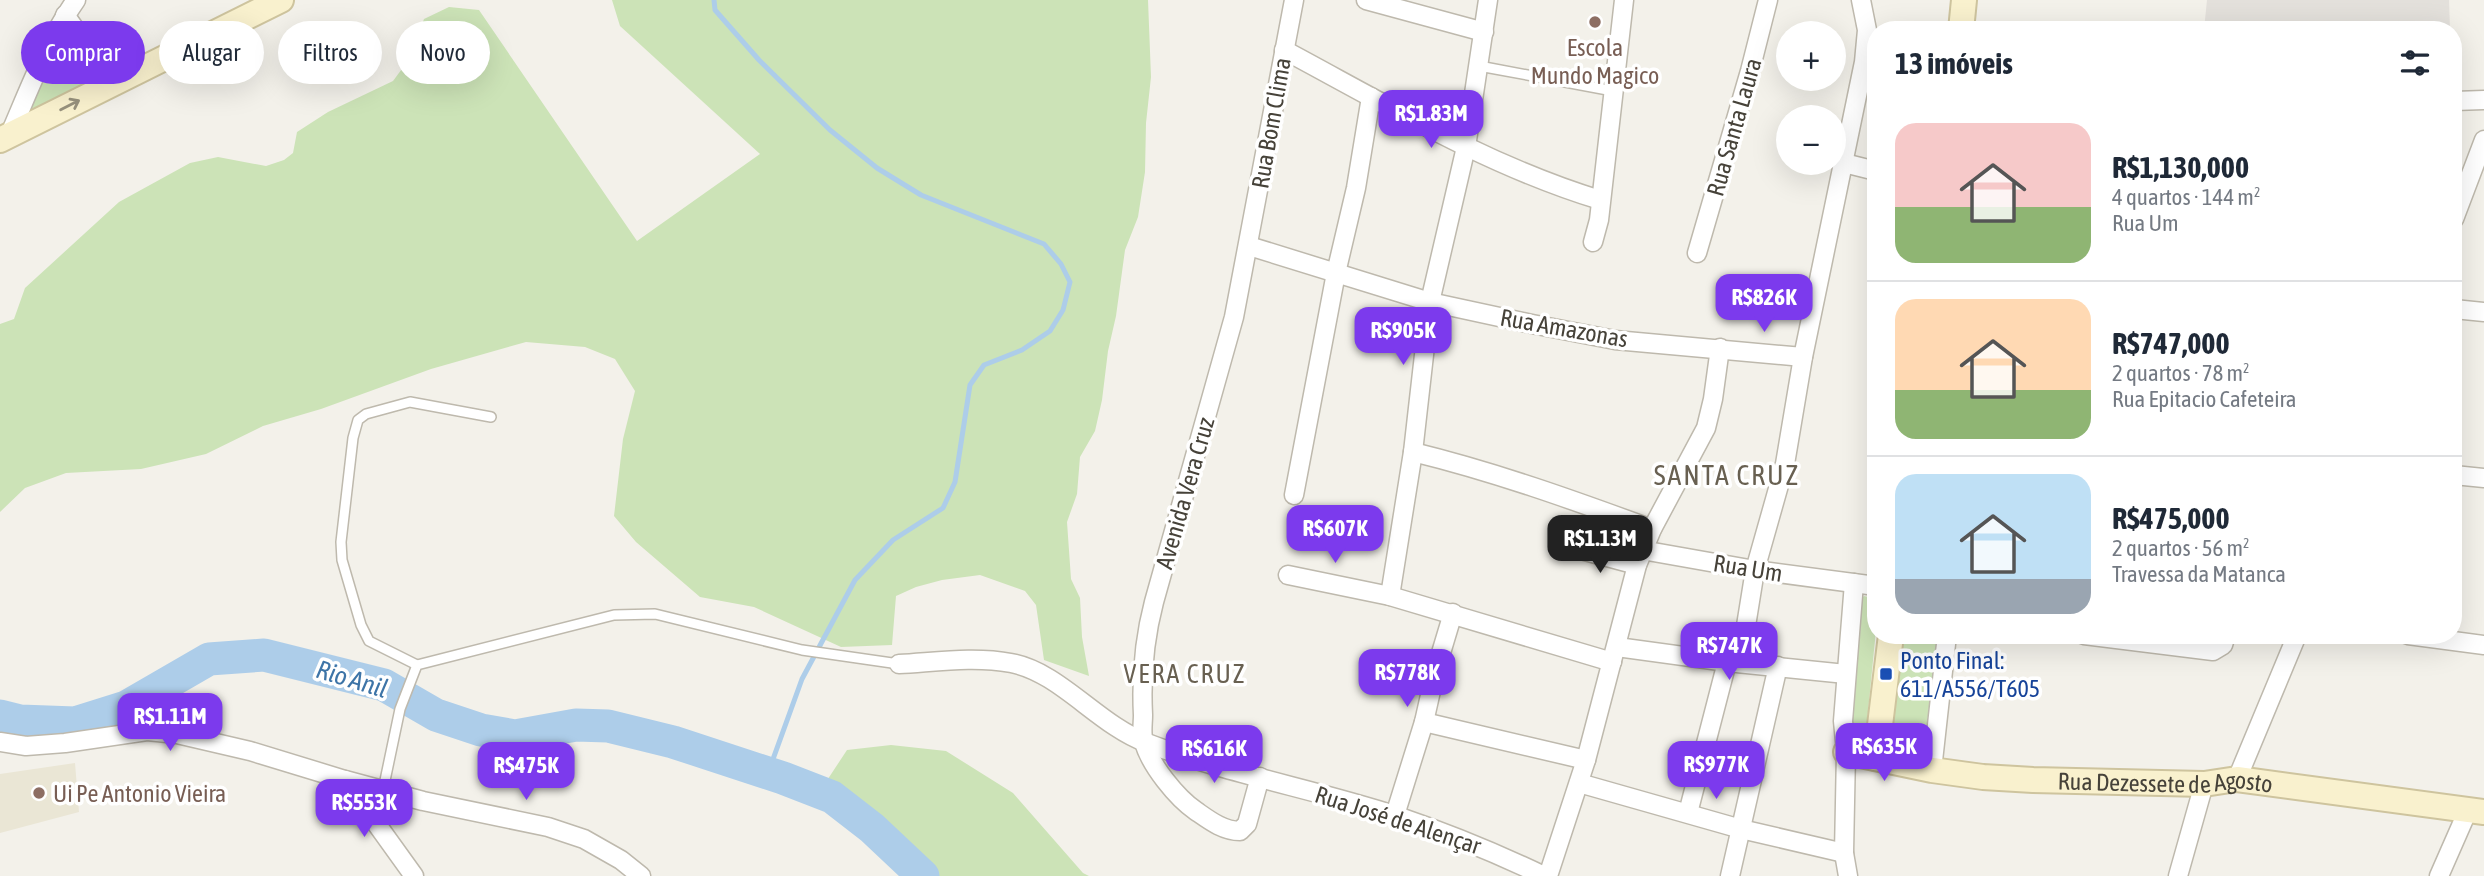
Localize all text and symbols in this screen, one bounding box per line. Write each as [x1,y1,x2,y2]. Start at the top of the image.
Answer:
marker: Escola Mundo Magico [1587,14,1603,30]
chip: Comprar [21,21,145,84]
chip: Alugar [159,21,264,84]
chip: Filtros [278,21,382,84]
chip: Novo [396,21,490,84]
map controls [1776,21,1846,175]
button: + [1776,21,1846,91]
place label: Escola Mundo Magico [1531,34,1659,89]
icon: filters [2396,44,2434,82]
text: 13 imóveis [1895,46,2013,80]
street label: Rua Bom Clima [1246,55,1296,191]
street label: Rua Santa Laura [1701,55,1767,199]
pin: R$1.83M [1366,90,1496,150]
one-way arrow [59,98,80,112]
text: R$1.83M [1394,100,1468,126]
button: − [1776,105,1846,175]
text: R$1,130,000 [2112,150,2249,184]
icon: home [1951,151,2035,235]
text: 4 quartos · 144 m² [2112,184,2260,210]
text: Rua Um [2112,210,2179,236]
pin: R$826K [1707,274,1821,334]
text: R$826K [1732,284,1796,310]
street label: Rua Amazonas [1498,303,1630,353]
pin: R$905K [1346,308,1460,367]
text: R$905K [1371,317,1435,343]
text: R$747,000 [2112,326,2230,360]
icon: home [1951,327,2035,411]
text: 2 quartos · 78 m² [2112,360,2250,386]
text: Rua Epitacio Cafeteira [2112,386,2297,412]
street label: Avenida Vera Cruz [1150,414,1220,572]
district label: SANTA CRUZ [1654,459,1800,491]
text: R$475,000 [2112,501,2230,535]
icon: home [1951,502,2035,586]
pin: R$607K [1278,505,1392,565]
text: R$607K [1303,515,1367,541]
pin: R$1.13M [1535,516,1665,575]
text: R$1.13M [1563,525,1637,551]
text: 2 quartos · 56 m² [2112,535,2250,561]
street label: Rua Um [1712,549,1784,587]
text: Travessa da Matanca [2112,561,2286,587]
pin: R$747K [1672,622,1786,682]
text: R$747K [1697,632,1761,658]
place label: Ponto Final: 611/A556/T605 [1900,647,2040,702]
pin: R$778K [1350,650,1464,709]
water label: Rio Anil [313,654,391,704]
district label: VERA CRUZ [1124,659,1246,689]
text: R$778K [1375,659,1439,685]
marker: Ponto Final: 611/A556/T605 [1878,666,1894,682]
pin: R$1.11M [105,694,235,753]
text: R$1.11M [133,703,207,729]
pin: R$635K [1827,724,1941,783]
pin: R$616K [1157,726,1271,785]
text: R$635K [1852,733,1916,759]
text: R$616K [1182,735,1246,761]
pin: R$475K [469,742,583,802]
pin: R$977K [1659,742,1773,801]
text: R$977K [1684,751,1748,777]
text: R$475K [494,752,558,778]
street label: Rua Dezessete de Agosto [2058,765,2274,798]
place label: Ui Pe Antonio Vieira [53,780,226,807]
pin: R$553K [307,780,421,839]
street label: Rua José de Alençar [1312,780,1485,860]
marker: Ui Pe Antonio Vieira [31,785,47,801]
text: R$553K [332,789,396,815]

